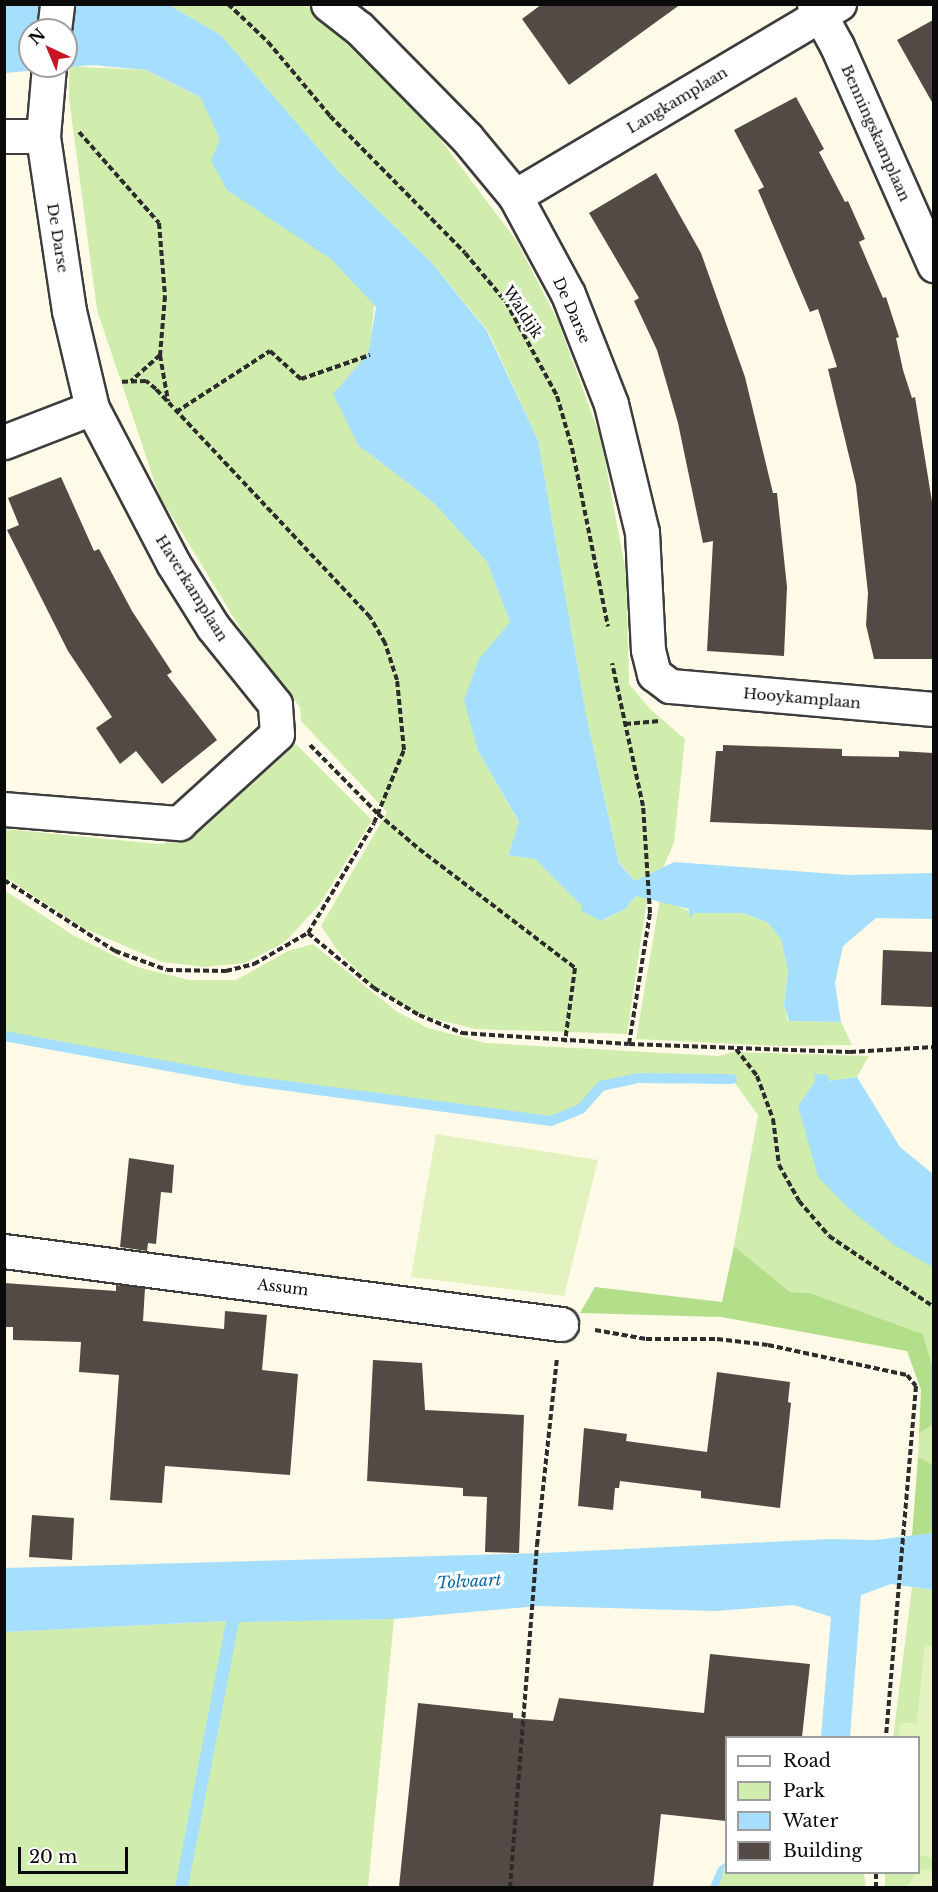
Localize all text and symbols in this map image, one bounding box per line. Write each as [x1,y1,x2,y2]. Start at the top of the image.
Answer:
north arrow [18,18,78,78]
text: N [25,24,49,49]
street label: Benningskamplaan [838,62,914,204]
street label: Langkamplaan [623,63,731,137]
street label: De Darse [44,202,72,274]
street label: De Darse [550,274,594,346]
street label: Waldijk [500,283,546,341]
street label: Haverkamplaan [152,531,232,645]
street label: Hooykamplaan [742,684,862,712]
street label: Assum [256,1275,310,1299]
water label: Tolvaart [436,1570,502,1592]
legend [725,1736,920,1874]
text: Road [783,1750,831,1772]
text: Park [783,1780,825,1802]
text: Water [783,1810,838,1832]
scale bar [21,1835,130,1873]
text: Building [783,1840,862,1862]
text: 20 m [29,1846,77,1868]

